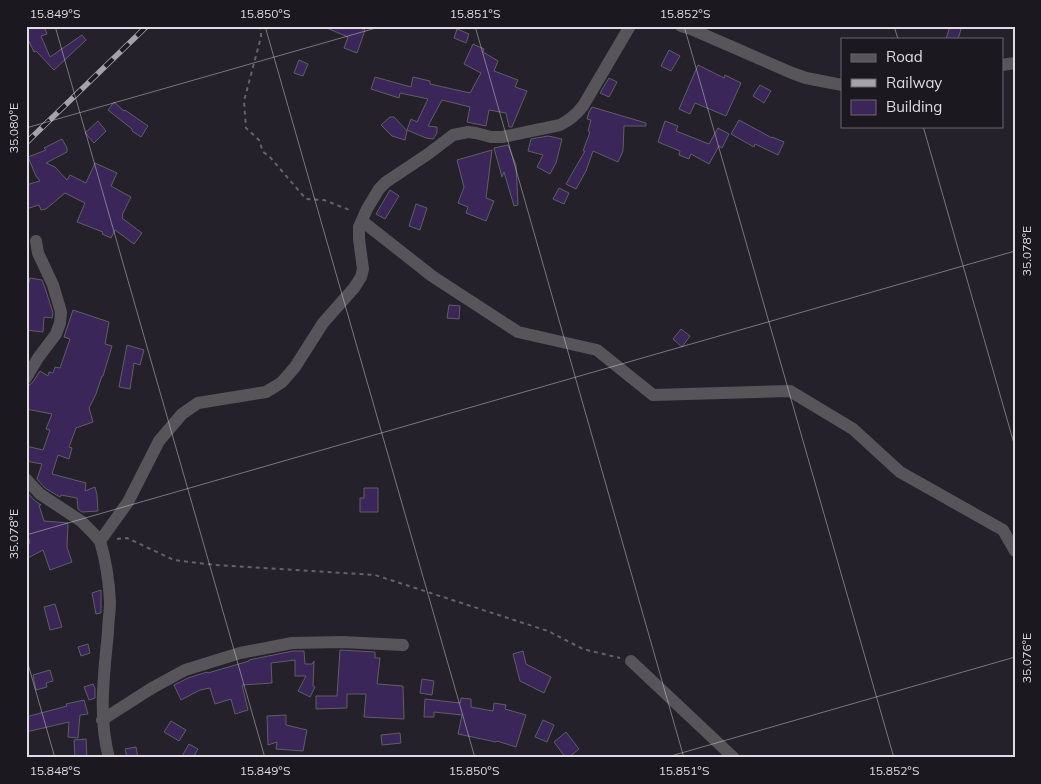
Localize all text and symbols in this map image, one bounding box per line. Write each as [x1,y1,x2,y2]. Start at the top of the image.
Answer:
text: 15.849°S [30,6,80,21]
text: 15.850°S [240,6,290,21]
text: 15.851°S [450,6,500,21]
text: 15.852°S [660,6,710,21]
legend [841,38,1004,128]
text: Road [886,47,923,66]
text: Railway [886,73,942,92]
text: Building [886,97,942,116]
text: 35.080°E [6,103,21,153]
text: 35.078°E [1019,226,1034,276]
text: 35.078°E [6,509,21,559]
text: 35.076°E [1019,633,1034,683]
text: 15.848°S [30,763,80,778]
text: 15.849°S [240,763,290,778]
text: 15.850°S [449,763,499,778]
text: 15.851°S [659,763,709,778]
text: 15.852°S [869,763,919,778]

